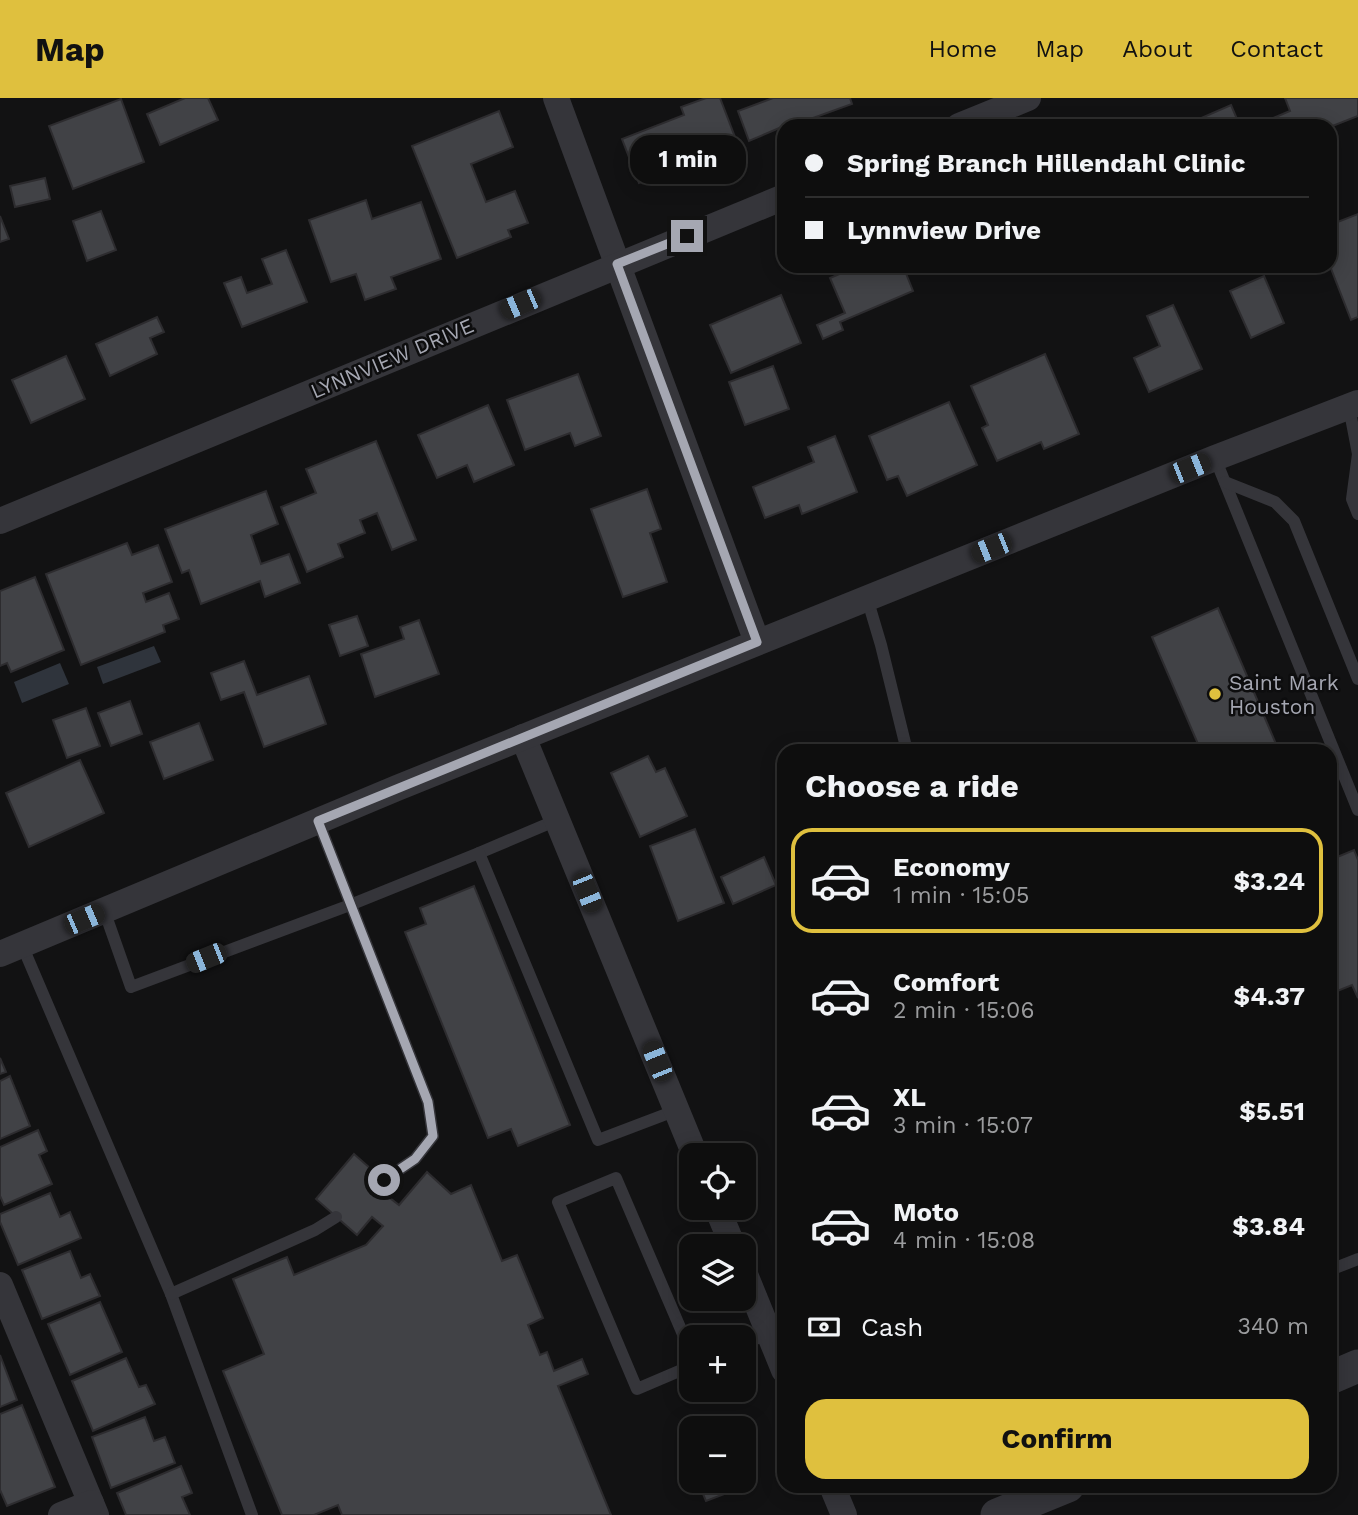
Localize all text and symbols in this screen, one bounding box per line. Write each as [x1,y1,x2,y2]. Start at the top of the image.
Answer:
text: Map [35,30,105,69]
text: Home [929,35,997,63]
text: Map [1035,35,1084,63]
text: About [1122,35,1192,63]
text: Contact [1230,35,1323,63]
callout: 1 min [629,135,745,184]
text: 1 min [658,146,718,173]
text: Spring Branch Hillendahl Clinic [847,148,1245,178]
text: Lynnview Drive [847,215,1041,245]
route end [671,220,703,252]
car [497,286,544,322]
street label: LYNNVIEW DRIVE [307,312,477,404]
car [1167,450,1214,486]
car [968,530,1015,566]
place label: Saint Mark Houston [1229,670,1339,719]
marker: Saint Mark Houston [1207,686,1223,702]
text: Choose a ride [805,767,1019,805]
icon: car [809,849,872,912]
text: Economy [893,852,1010,882]
text: $3.24 [1233,866,1305,896]
car [570,869,605,915]
text: 1 min · 15:05 [893,882,1029,909]
car [61,901,108,937]
car [183,940,230,976]
icon: car [809,964,872,1027]
text: Comfort [893,967,999,997]
text: $4.37 [1234,981,1305,1011]
text: 2 min · 15:06 [893,997,1034,1024]
car [640,1038,675,1084]
icon: car [809,1079,872,1142]
text: XL [893,1082,926,1112]
text: $5.51 [1239,1096,1305,1126]
text: 3 min · 15:07 [893,1112,1033,1139]
map controls [679,1143,756,1493]
button: locate [679,1143,756,1220]
route start [368,1164,400,1196]
icon: car [809,1194,872,1257]
text: Moto [893,1197,959,1227]
text: $3.84 [1232,1211,1305,1241]
text: 4 min · 15:08 [893,1227,1035,1254]
button: layers [679,1234,756,1311]
icon: cash [805,1308,843,1346]
text: Cash [861,1312,923,1342]
text: 340 m [1237,1313,1309,1340]
button: + [679,1325,756,1402]
button: Confirm [805,1399,1309,1479]
button: − [679,1416,756,1493]

